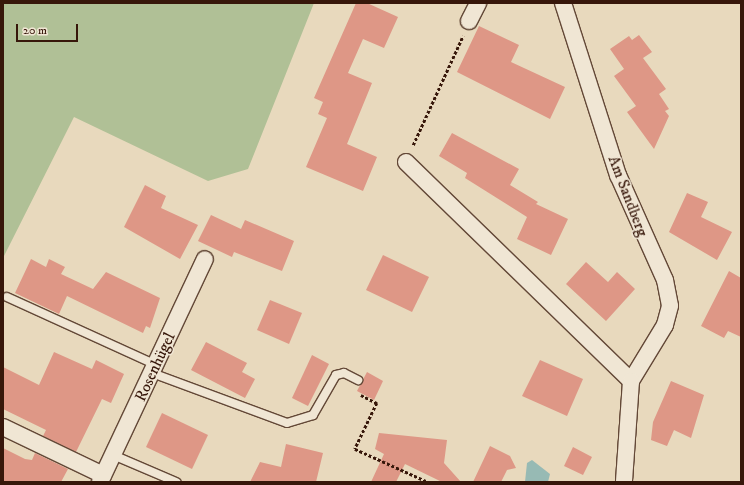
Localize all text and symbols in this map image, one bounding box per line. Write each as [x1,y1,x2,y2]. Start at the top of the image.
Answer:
scale bar [18,16,80,42]
text: 20 m [23,23,47,38]
street label: Am Sandberg [604,153,652,239]
street label: Rosenhügel [131,329,179,405]

